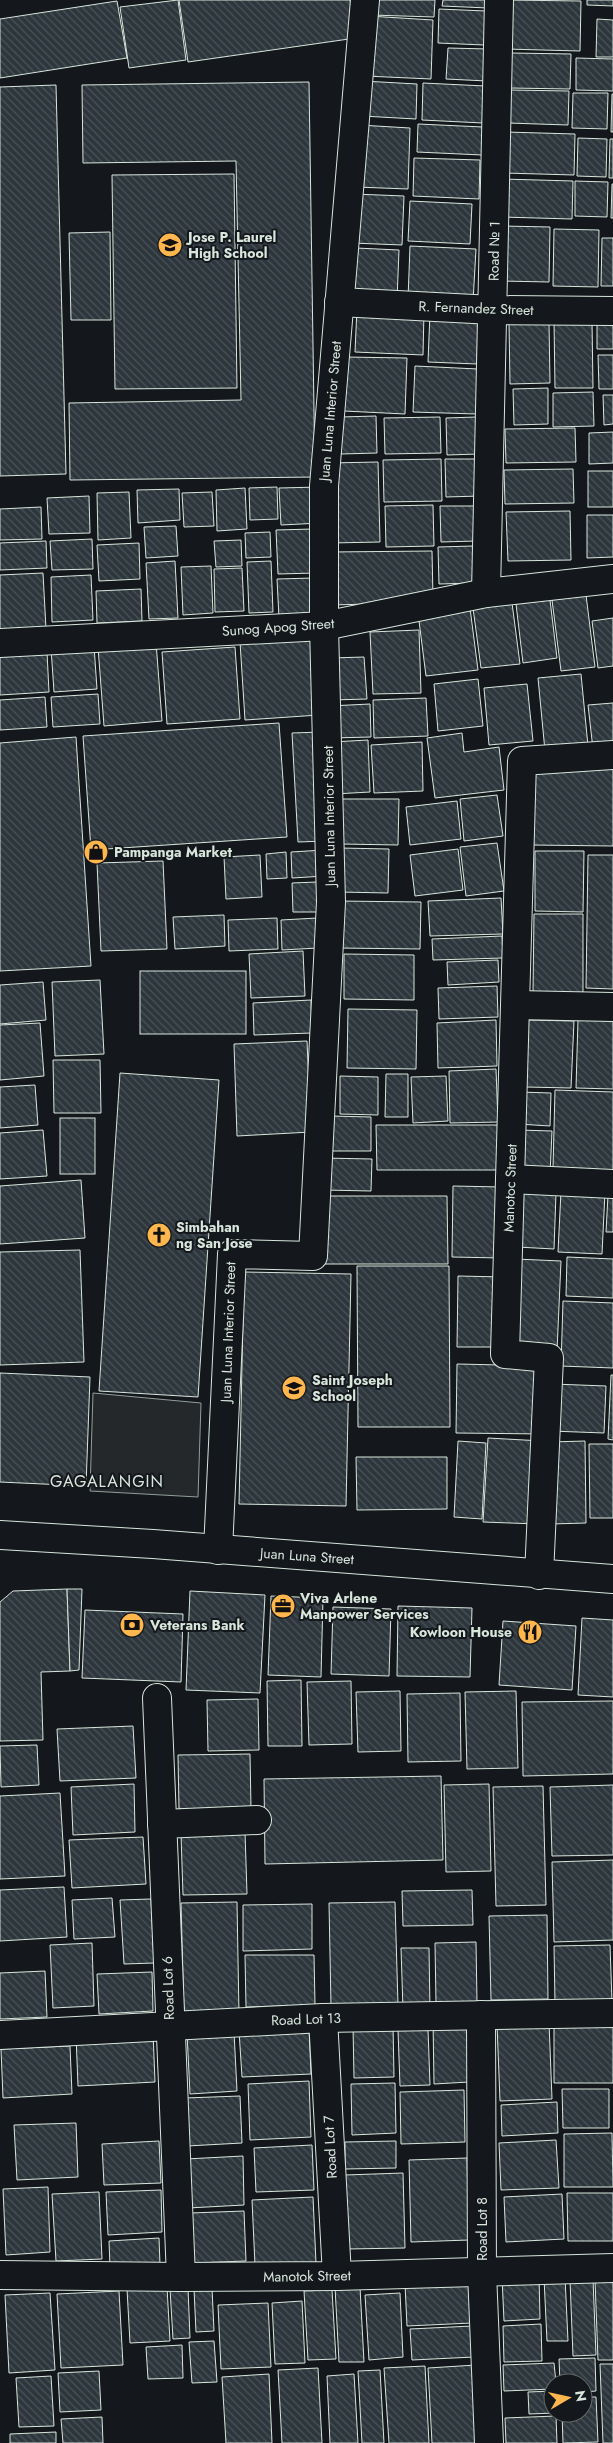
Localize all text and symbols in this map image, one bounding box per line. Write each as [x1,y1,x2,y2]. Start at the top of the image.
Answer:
street label: Road № 1 [483,221,505,281]
place label: Jose P. Laurel High School [185,227,276,263]
school or university icon: Jose P. Laurel High School [157,232,183,258]
street label: R. Fernandez Street [418,296,535,320]
street label: Juan Luna Interior Street [314,340,346,484]
street label: Sunog Apog Street [221,613,336,641]
street label: Juan Luna Interior Street [318,745,340,888]
shop icon: Pampanga Market [83,839,109,865]
place label: Pampanga Market [114,842,233,862]
street label: Manotoc Street [498,1143,522,1233]
place label: Simbahan ng San Jose [176,1217,253,1253]
church icon: Simbahan ng San Jose [146,1222,172,1248]
street label: Juan Luna Interior Street [215,1261,240,1405]
place label: Saint Joseph School [312,1370,393,1406]
school or university icon: Saint Joseph School [281,1375,307,1401]
district label: GAGALANGIN [50,1470,164,1493]
street label: Juan Luna Street [257,1543,355,1569]
place label: Viva Arlene Manpower Services [299,1588,429,1624]
office icon: Viva Arlene Manpower Services [270,1593,296,1619]
bank icon: Veterans Bank [119,1612,145,1638]
place label: Veterans Bank [149,1615,245,1635]
restaurant icon: Kowloon House [517,1619,543,1645]
place label: Kowloon House [410,1622,512,1642]
street label: Road Lot 6 [157,1956,179,2020]
street label: Road Lot 13 [271,2008,342,2030]
street label: Road Lot 7 [318,2114,342,2179]
street label: Road Lot 8 [472,2197,492,2261]
street label: Manotok Street [263,2265,352,2287]
north arrow [543,2373,593,2423]
text: N [570,2389,592,2403]

